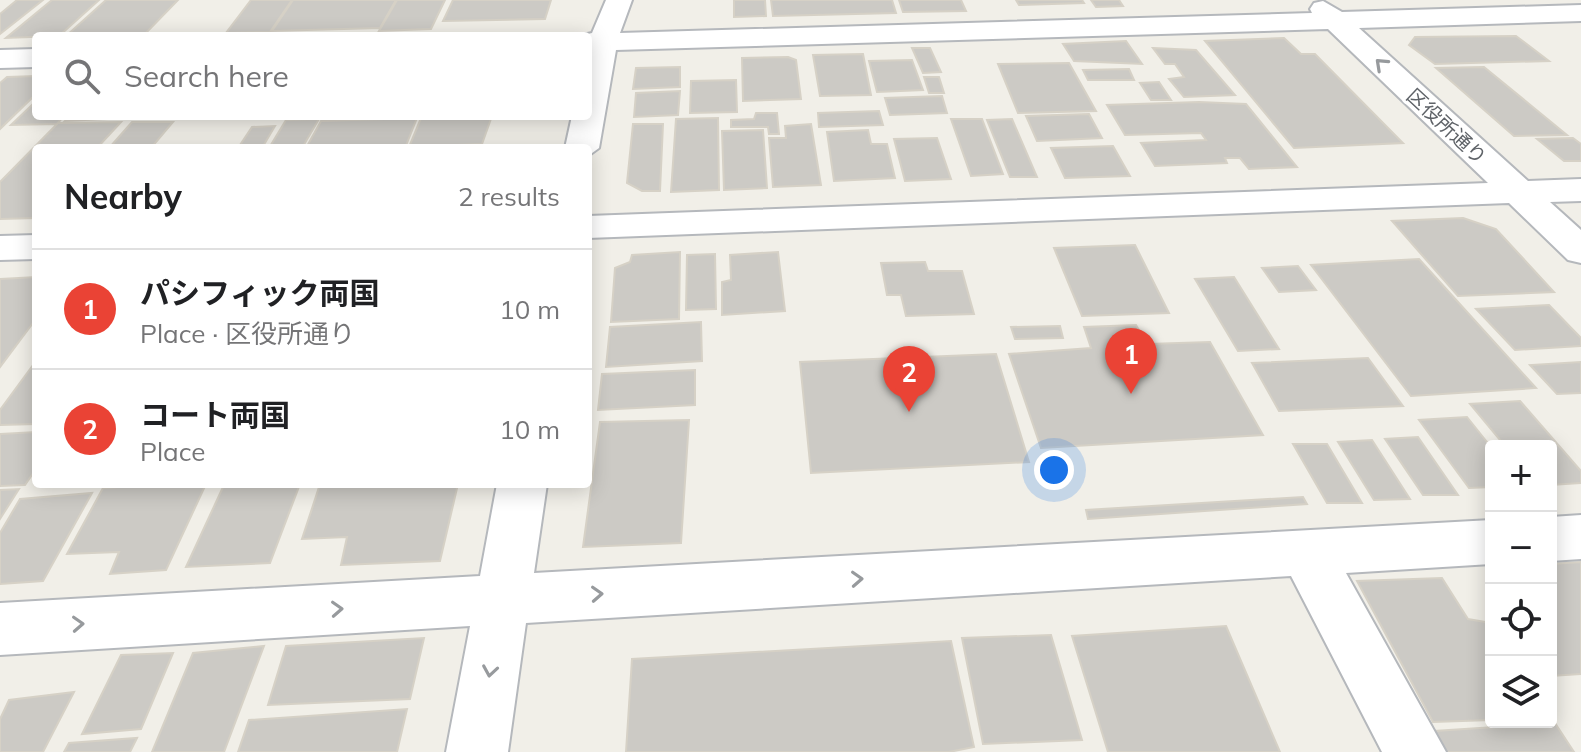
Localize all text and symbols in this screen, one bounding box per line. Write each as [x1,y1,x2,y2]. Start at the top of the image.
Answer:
search box [32,32,592,120]
icon: search [60,54,104,98]
text: Search here [124,57,289,95]
one-way arrow [1376,59,1390,74]
street label: 区役所通り [1402,83,1492,169]
text: Nearby [64,175,182,218]
text: 2 results [458,180,560,213]
text: パシフィック両国 [140,274,379,312]
text: 1 [82,293,98,326]
text: 10 m [499,293,560,326]
text: Place · 区役所通り [140,317,355,350]
pin: 1 [1105,328,1157,394]
pin: 2 [883,346,935,412]
text: コート両国 [140,396,290,434]
text: 2 [82,413,98,446]
text: 10 m [499,413,560,446]
text: Place [140,435,205,468]
map controls [1485,440,1557,728]
button: + [1485,440,1557,512]
your location [1034,450,1074,490]
button: − [1485,512,1557,584]
one-way arrow [851,571,864,588]
button: locate [1485,584,1557,656]
one-way arrow [591,586,604,603]
one-way arrow [331,601,344,618]
one-way arrow [72,616,85,633]
button: layers [1485,656,1557,728]
one-way arrow [483,665,500,678]

